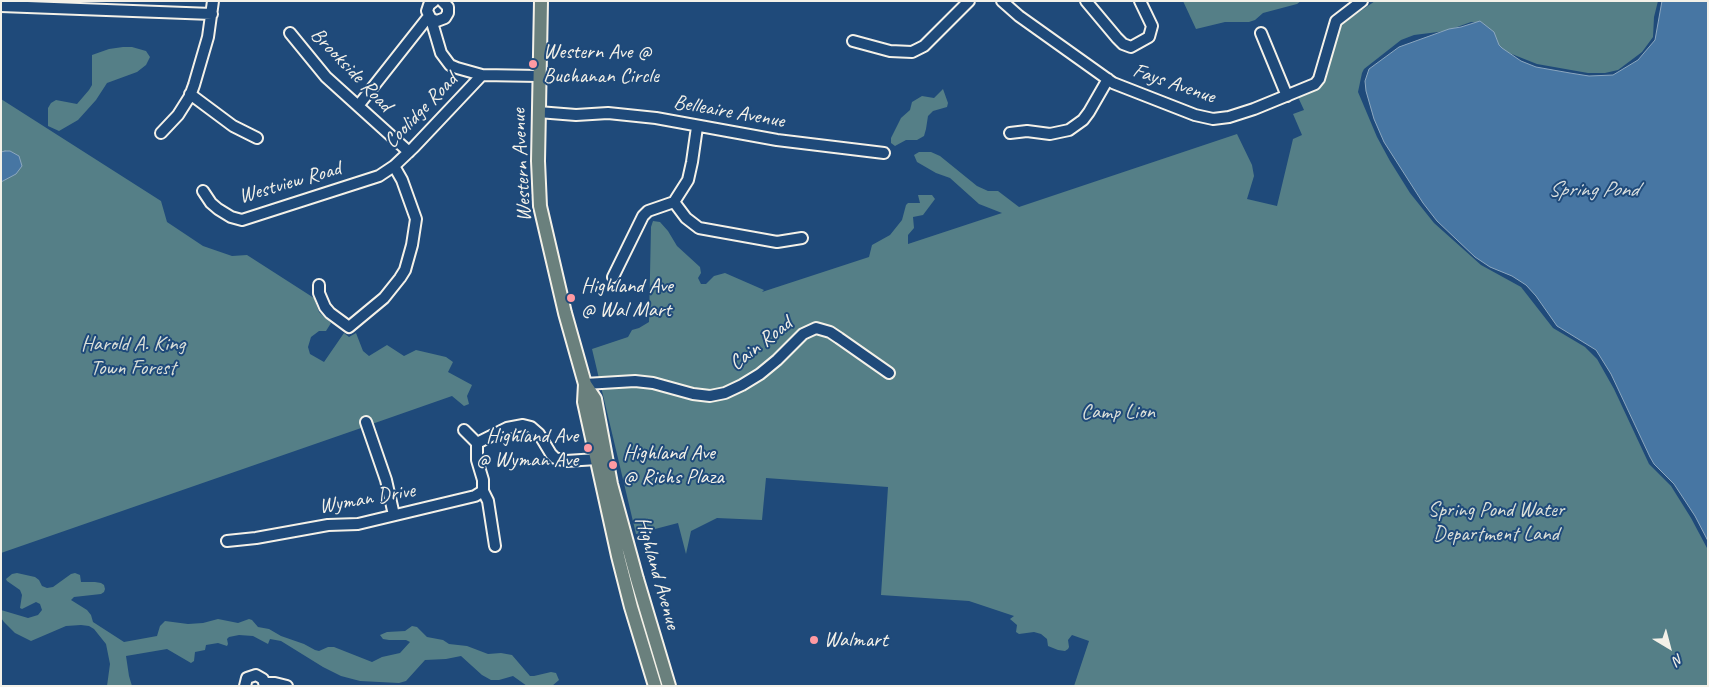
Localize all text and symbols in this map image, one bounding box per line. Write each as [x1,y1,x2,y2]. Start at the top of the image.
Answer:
street label: Brookside Road [305,23,397,117]
place label: Western Ave @ Buchanan Circle [543,39,659,89]
marker: Western Ave @ Buchanan Circle [527,58,539,70]
street label: Fays Avenue [1130,58,1218,110]
street label: Coolidge Road [379,68,463,154]
street label: Belleaire Avenue [672,90,786,134]
street label: Western Avenue [506,108,538,222]
street label: Westview Road [236,156,344,210]
water label: Spring Pond [1548,177,1638,203]
place label: Highland Ave @ Wal Mart [581,273,673,323]
marker: Highland Ave @ Wal Mart [565,292,577,304]
street label: Cain Road [725,312,797,376]
park label: Harold A. King Town Forest [81,331,185,381]
park label: Camp Lion [1081,399,1155,425]
place label: Highland Ave @ Wyman Ave [476,423,578,473]
place label: Highland Ave @ Richs Plaza [623,440,724,490]
marker: Highland Ave @ Wyman Ave [582,442,594,454]
marker: Highland Ave @ Richs Plaza [607,459,619,471]
street label: Wyman Drive [317,478,417,520]
park label: Spring Pond Water Department Land [1428,497,1564,547]
street label: Highland Avenue [629,514,685,632]
north arrow [1644,622,1694,672]
place label: Walmart [824,627,888,653]
marker: Walmart [808,634,820,646]
text: N [1670,650,1687,669]

